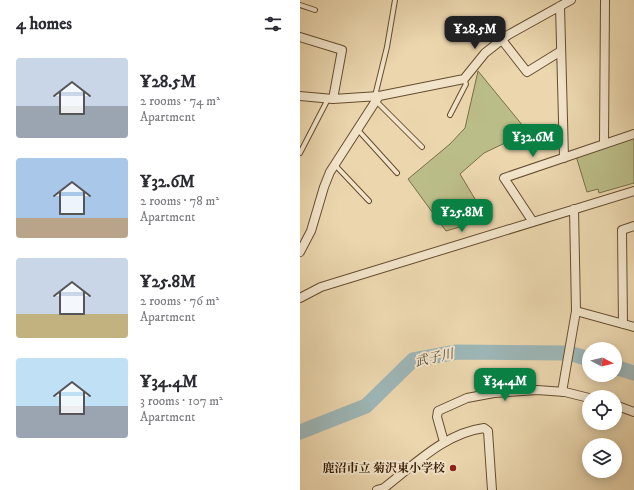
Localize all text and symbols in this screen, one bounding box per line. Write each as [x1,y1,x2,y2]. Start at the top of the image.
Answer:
text: 4 homes [16,13,72,35]
icon: filters [262,13,284,35]
pin: ¥28.5M [442,16,508,50]
text: ¥28.5M [454,21,496,37]
text: ¥28.5M [140,71,196,93]
icon: home [48,74,96,122]
text: 2 rooms · 74 m² [140,93,220,109]
text: Apartment [140,109,195,125]
pin: ¥32.6M [500,124,566,158]
text: ¥32.6M [512,129,554,145]
text: ¥32.6M [140,171,195,193]
icon: home [48,174,96,222]
text: 2 rooms · 78 m² [140,193,219,209]
pin: ¥25.8M [429,199,495,233]
text: ¥25.8M [441,204,483,220]
text: Apartment [140,209,195,225]
text: ¥25.8M [140,271,196,293]
icon: home [48,274,96,322]
text: 2 rooms · 76 m² [140,293,219,309]
text: Apartment [140,309,195,325]
north arrow [582,342,622,382]
map controls [582,342,622,478]
water label: 武子川 [413,345,457,370]
pin: ¥34.4M [472,368,538,402]
text: ¥34.4M [140,371,197,393]
text: ¥34.4M [483,373,527,389]
icon: home [48,374,96,422]
button: locate [582,390,622,430]
text: 3 rooms · 107 m² [140,393,223,409]
text: Apartment [140,409,195,425]
button: layers [582,438,622,478]
place label: 鹿沼市立 菊沢東小学校 [322,461,445,476]
marker: 鹿沼市立 菊沢東小学校 [448,463,458,473]

